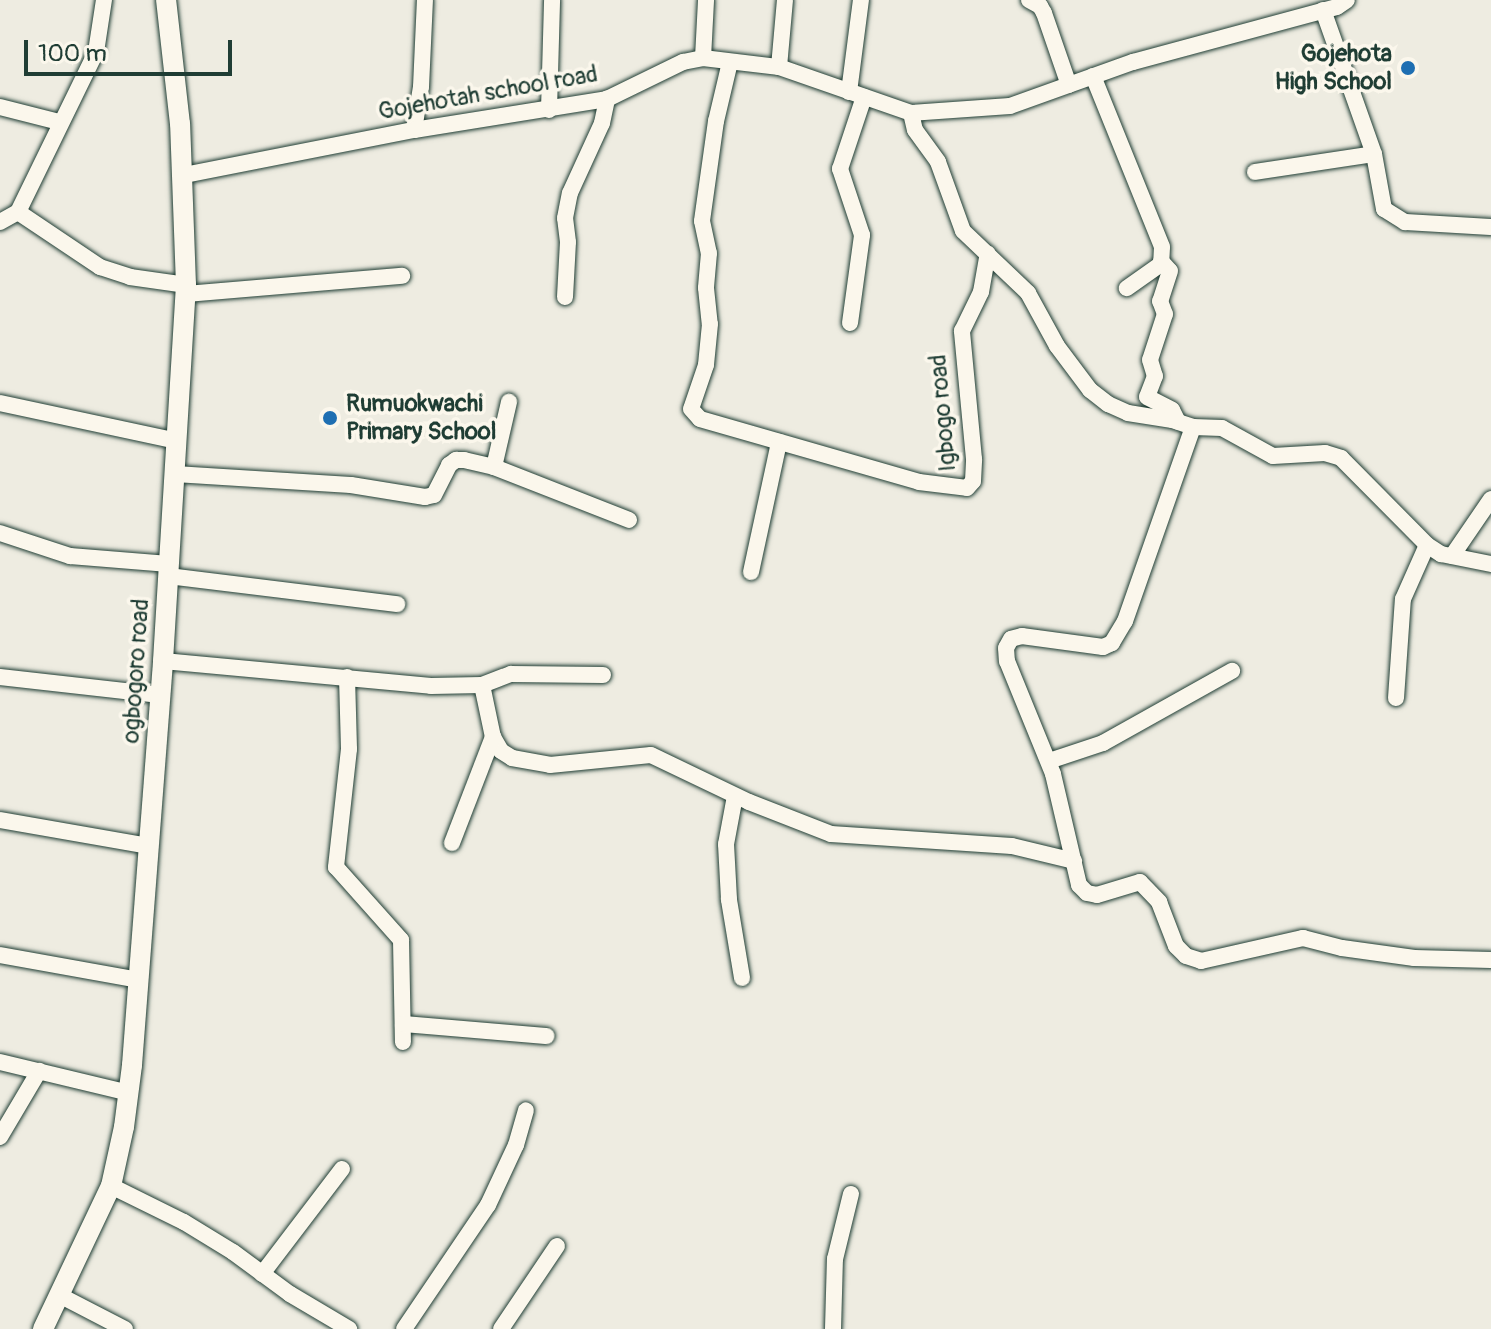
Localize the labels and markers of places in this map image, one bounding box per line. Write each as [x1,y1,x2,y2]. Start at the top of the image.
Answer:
place label: Gojehota High School [1275,40,1392,96]
marker: Gojehota High School [1399,59,1417,77]
place label: Rumuokwachi Primary School [346,390,496,446]
marker: Rumuokwachi Primary School [321,409,339,427]

